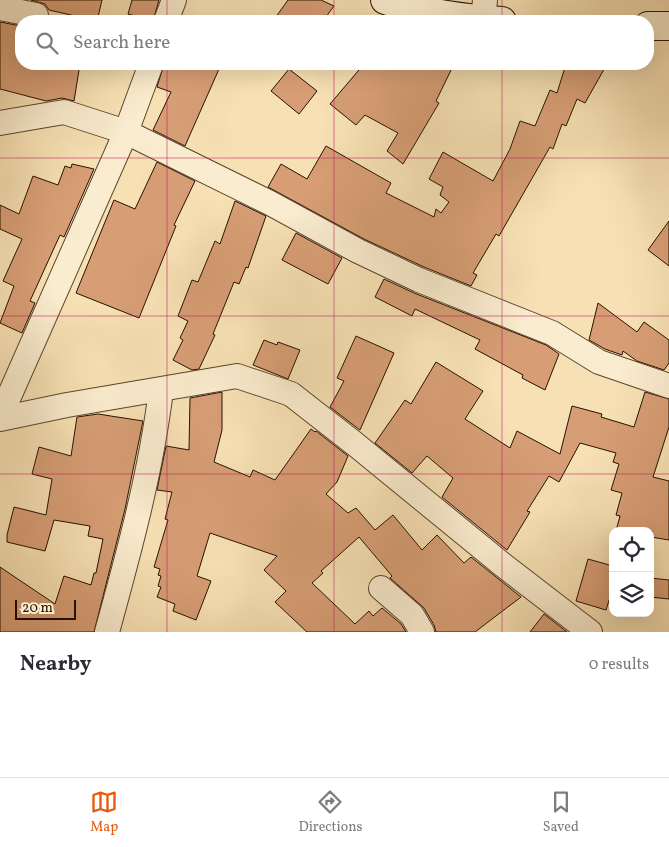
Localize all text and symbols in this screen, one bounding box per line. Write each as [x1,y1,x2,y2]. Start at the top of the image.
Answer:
search box [15,15,654,70]
icon: search [33,29,61,57]
text: Search here [73,30,170,56]
map controls [609,527,654,617]
button: locate [609,527,654,572]
button: layers [609,572,654,617]
scale bar [15,597,76,620]
text: 20 m [22,599,53,618]
text: Nearby [20,650,91,679]
text: 0 results [589,654,649,676]
tab: Map [90,788,118,837]
tab: Directions [298,788,363,837]
tab: Saved [543,788,579,837]

